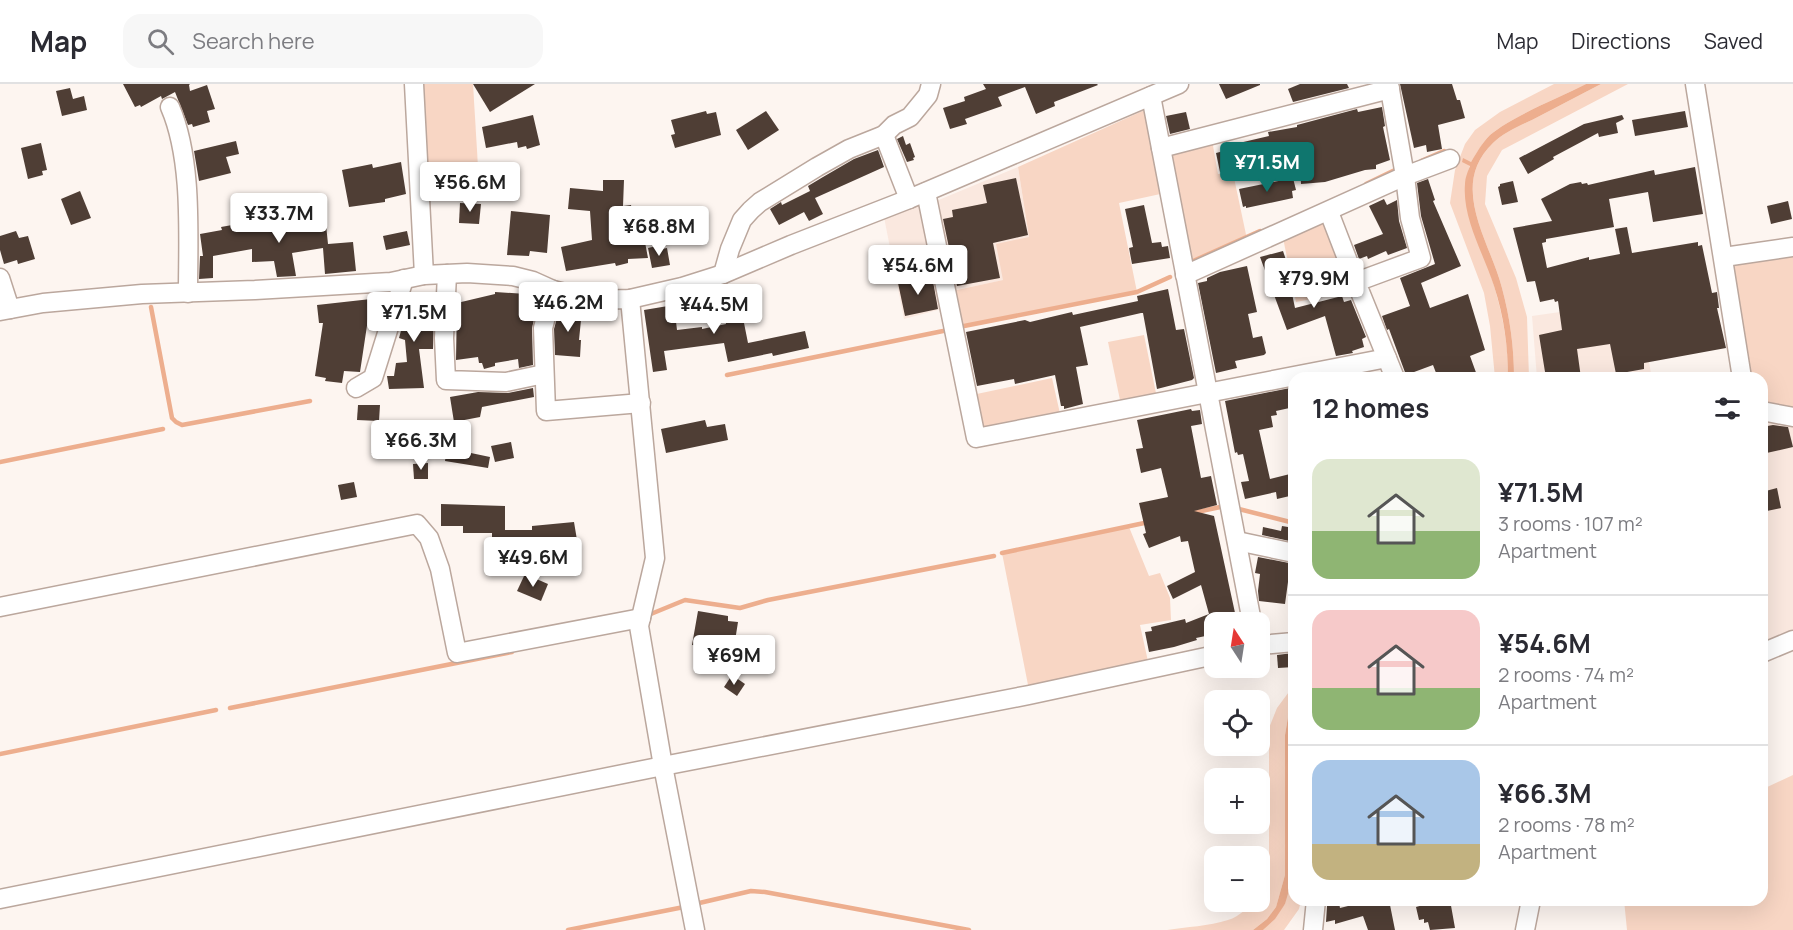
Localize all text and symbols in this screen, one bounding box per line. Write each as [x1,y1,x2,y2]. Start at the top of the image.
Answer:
search box [123,14,543,68]
text: Map [30,22,87,60]
icon: search [144,25,177,58]
text: Search here [192,26,315,56]
text: Map [1497,27,1538,55]
text: Directions [1571,27,1671,55]
text: Saved [1704,27,1763,55]
pin: ¥71.5M [1218,142,1316,193]
text: ¥71.5M [1234,148,1300,175]
pin: ¥56.6M [421,162,519,213]
text: ¥56.6M [434,168,506,195]
pin: ¥33.7M [230,193,328,244]
text: ¥33.7M [244,199,314,226]
pin: ¥68.8M [610,206,708,257]
text: ¥68.8M [623,212,695,239]
pin: ¥54.6M [869,245,967,296]
text: ¥54.6M [882,251,954,278]
pin: ¥79.9M [1265,258,1363,309]
text: ¥79.9M [1279,264,1349,291]
pin: ¥46.2M [519,282,617,333]
pin: ¥44.5M [665,284,763,335]
text: ¥46.2M [533,288,603,315]
text: ¥44.5M [679,290,749,317]
pin: ¥71.5M [365,292,463,343]
text: ¥71.5M [381,298,447,325]
text: 12 homes [1312,390,1429,426]
icon: filters [1711,392,1744,425]
pin: ¥66.3M [372,420,470,471]
text: ¥66.3M [385,426,457,453]
text: ¥71.5M [1498,474,1583,510]
icon: home [1360,483,1432,555]
text: 3 rooms · 107 m² [1498,510,1643,537]
pin: ¥49.6M [484,537,582,588]
text: Apartment [1498,537,1597,564]
text: ¥49.6M [498,543,568,570]
north arrow [1204,612,1270,678]
map controls [1204,612,1270,912]
text: ¥54.6M [1498,625,1591,661]
icon: home [1360,634,1432,706]
pin: ¥69M [698,635,770,686]
text: ¥69M [707,641,761,668]
text: 2 rooms · 74 m² [1498,661,1634,688]
text: Apartment [1498,688,1597,715]
button: locate [1204,690,1270,756]
button: + [1204,768,1270,834]
text: ¥66.3M [1498,775,1591,811]
icon: home [1360,784,1432,856]
text: 2 rooms · 78 m² [1498,811,1635,838]
text: Apartment [1498,838,1597,865]
button: − [1204,846,1270,912]

